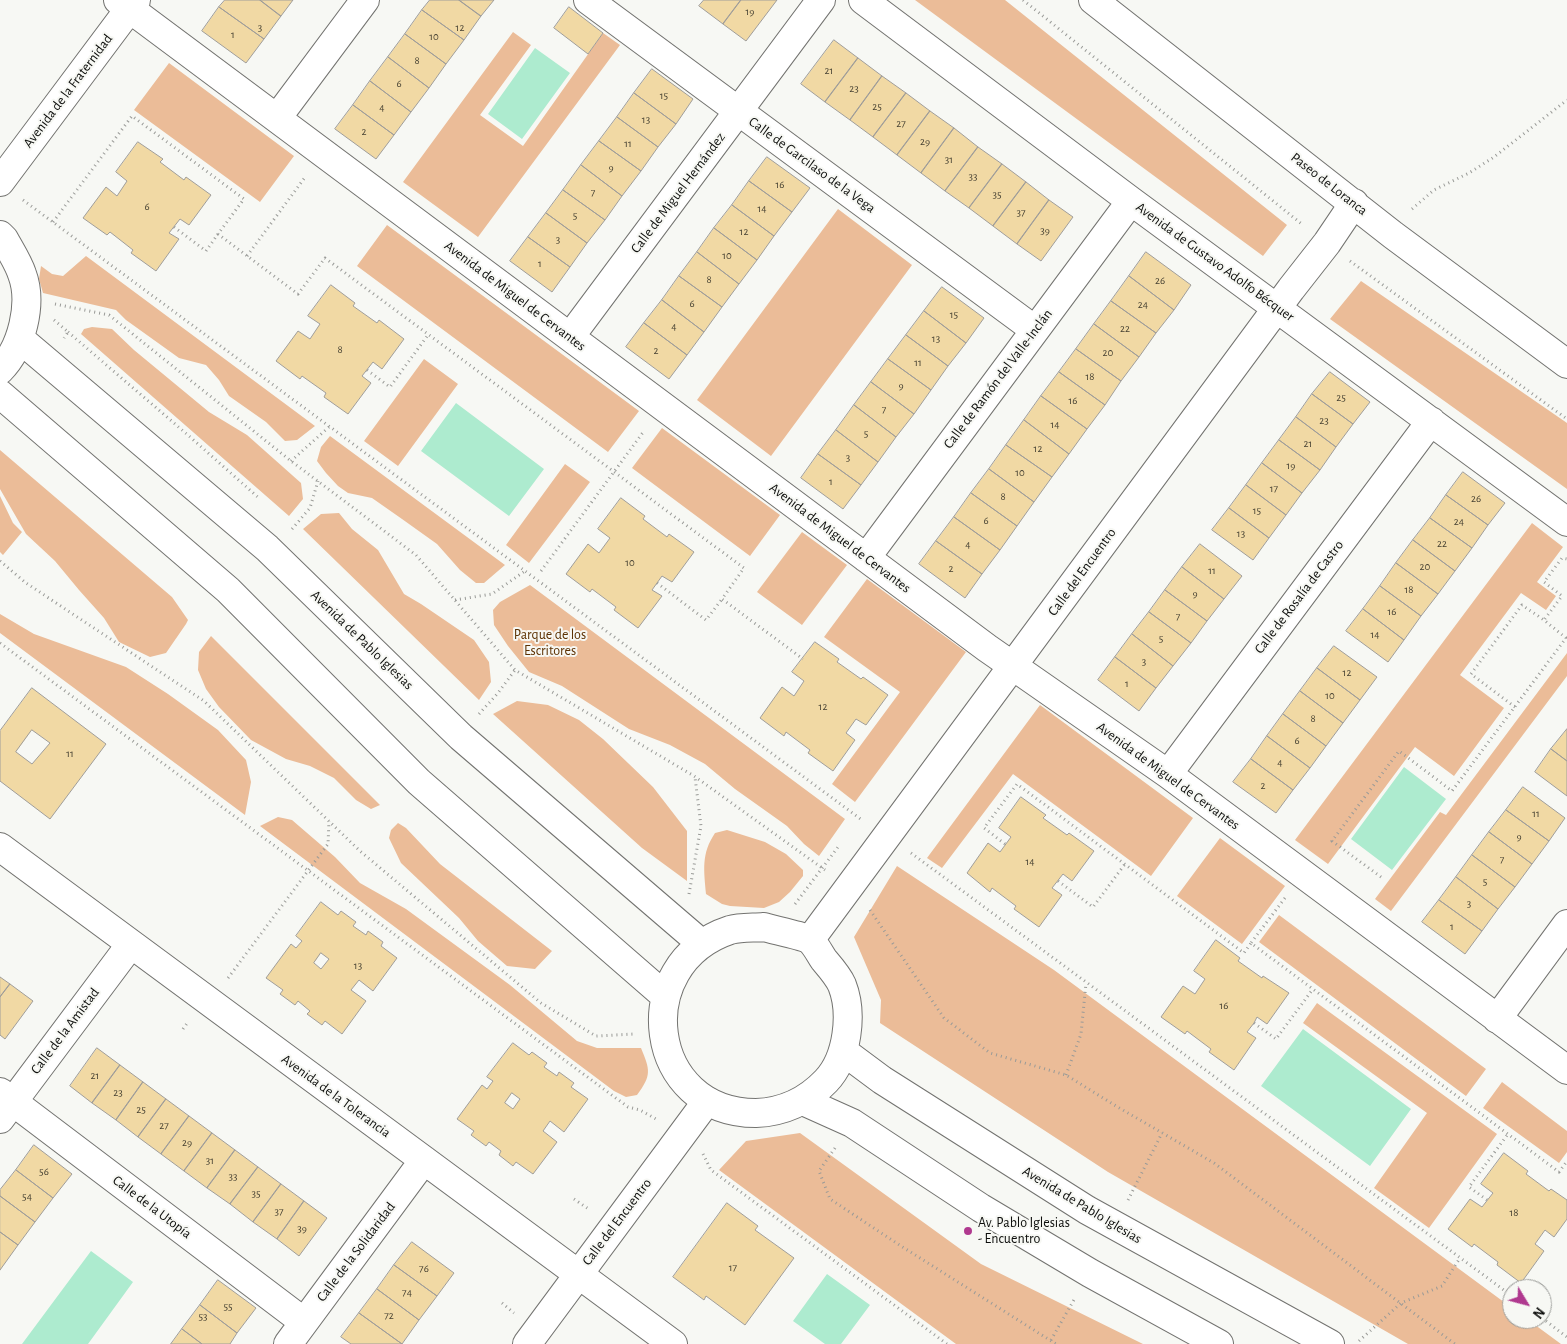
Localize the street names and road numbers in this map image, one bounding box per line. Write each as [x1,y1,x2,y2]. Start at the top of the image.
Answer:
street label: Avenida de la Fraternidad [20,31,116,151]
street label: Calle de Garcilaso de la Vega [745,113,879,217]
street label: Calle de Miguel Hernández [627,129,729,257]
street label: Paseo de Loranca [1287,149,1371,219]
street label: Avenida de Gustavo Adolfo Bécquer [1132,199,1298,325]
street label: Avenida de Miguel de Cervantes [441,237,589,355]
street label: Calle de Ramón del Valle-Inclán [940,306,1056,452]
street label: Avenida de Miguel de Cervantes [766,479,914,597]
street label: Calle del Encuentro [1044,525,1120,619]
street label: Calle de Rosalía de Castro [1251,537,1347,657]
street label: Avenida de Pablo Iglesias [307,587,417,693]
street label: Avenida de Miguel de Cervantes [1093,718,1243,834]
street label: Calle de la Amistad [27,985,103,1077]
street label: Avenida de la Tolerancia [278,1051,394,1141]
street label: Avenida de Pablo Iglesias [1019,1163,1145,1247]
street label: Calle de la Utopía [109,1172,195,1242]
street label: Calle del Encuentro [579,1175,655,1269]
street label: Calle de la Solidaridad [313,1199,399,1305]

